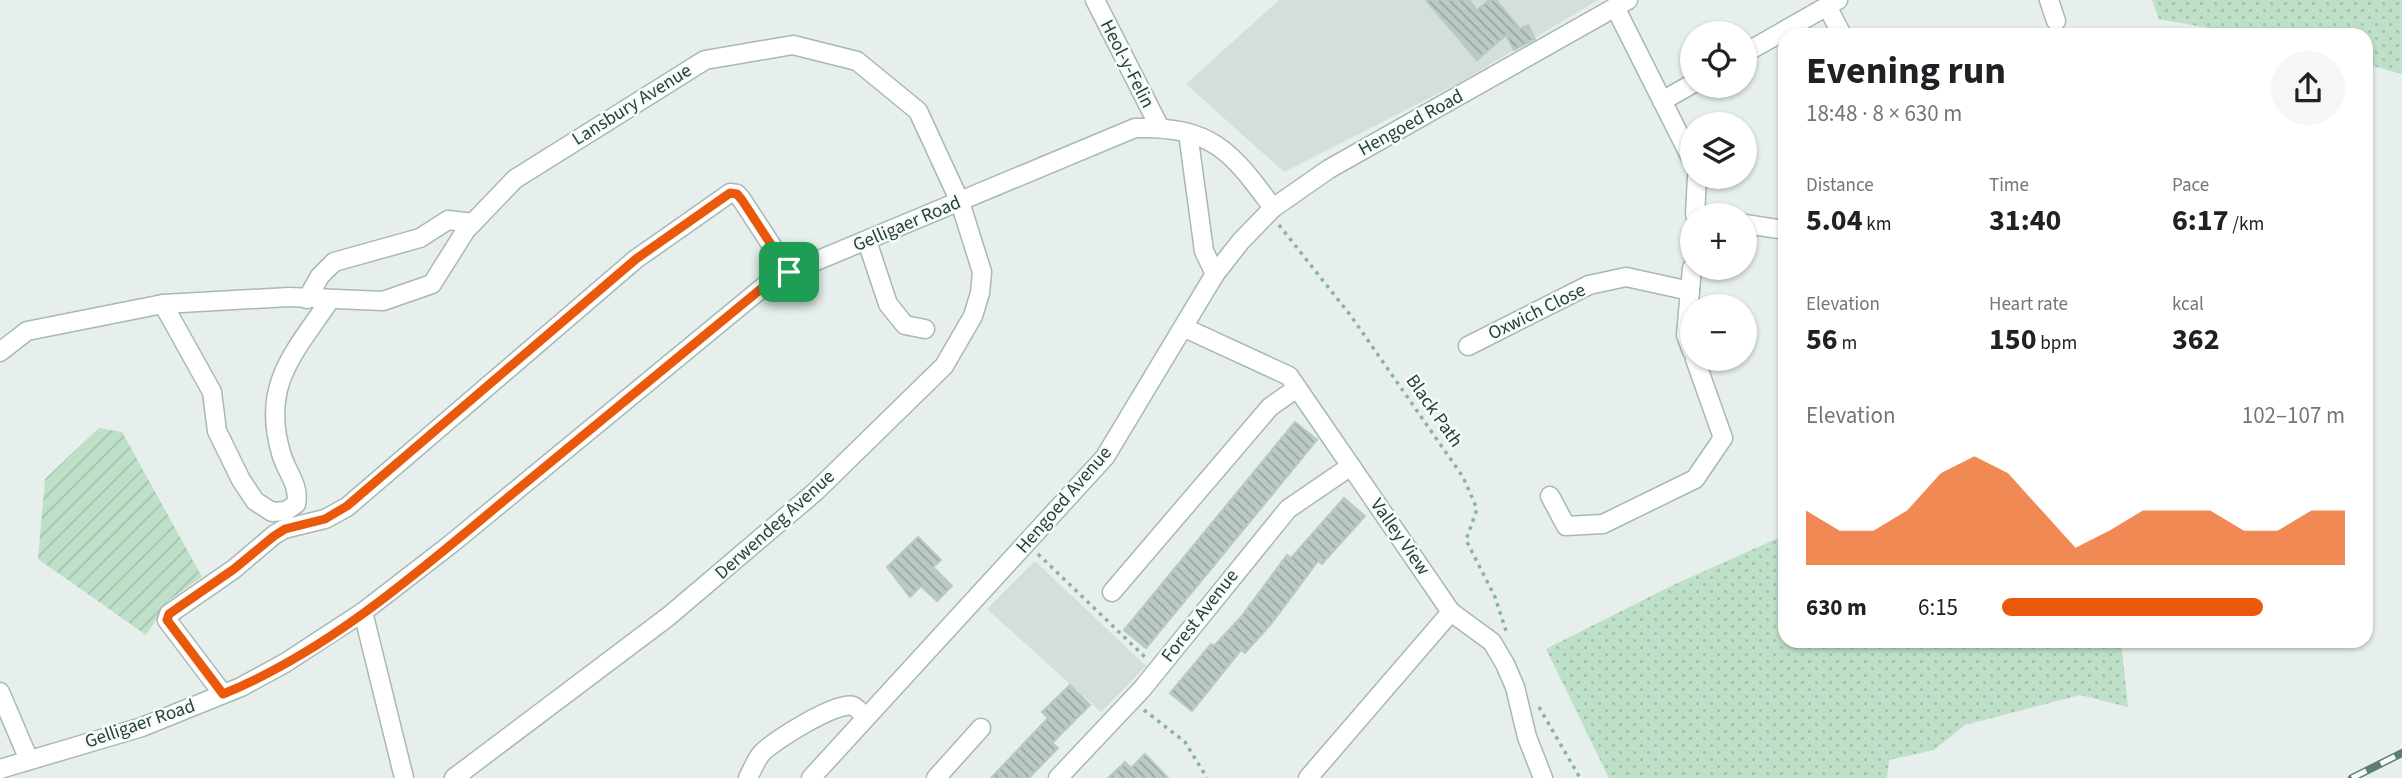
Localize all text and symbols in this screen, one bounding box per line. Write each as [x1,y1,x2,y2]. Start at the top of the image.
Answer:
street label: Heol-y-Felin [1093,15,1161,113]
map controls [1680,21,1757,371]
button: locate [1680,21,1757,98]
text: Evening run [1806,44,2006,98]
button: share [2271,51,2345,125]
street label: Lansbury Avenue [567,57,697,153]
street label: Hengoed Road [1354,83,1468,163]
text: 18:48 · 8 × 630 m [1806,97,1962,130]
button: layers [1680,112,1757,189]
text: Distance [1806,172,1874,199]
text: Time [1989,172,2029,199]
text: Pace [2172,172,2209,199]
street label: Gelligaer Road [849,189,965,259]
text: 5.04 [1806,199,1863,242]
text: 31:40 [1989,199,2061,242]
text: 6:17 [2172,199,2229,242]
button: + [1680,203,1757,280]
text: km [1863,211,1892,238]
text: /km [2229,211,2264,238]
pin [759,242,819,302]
icon: arrive [770,253,808,291]
street label: Oxwich Close [1484,277,1590,347]
text: Elevation [1806,291,1880,318]
text: Heart rate [1989,291,2068,318]
text: kcal [2172,291,2204,318]
button: − [1680,294,1757,371]
text: 56 [1806,318,1838,361]
text: 150 [1989,318,2037,361]
text: 362 [2172,318,2220,361]
text: m [1838,330,1857,357]
text: bpm [2037,330,2077,357]
street label: Black Path [1399,369,1469,453]
text: Elevation [1806,399,1896,432]
text: 102–107 m [2242,399,2345,432]
street label: Hengoed Avenue [1010,441,1118,559]
street label: Derwendeg Avenue [709,464,841,586]
street label: Valley View [1364,493,1437,581]
street label: Forest Avenue [1155,564,1245,668]
text: 630 m [1806,591,1867,624]
text: 6:15 [1918,591,1958,624]
street label: Gelligaer Road [81,693,199,755]

